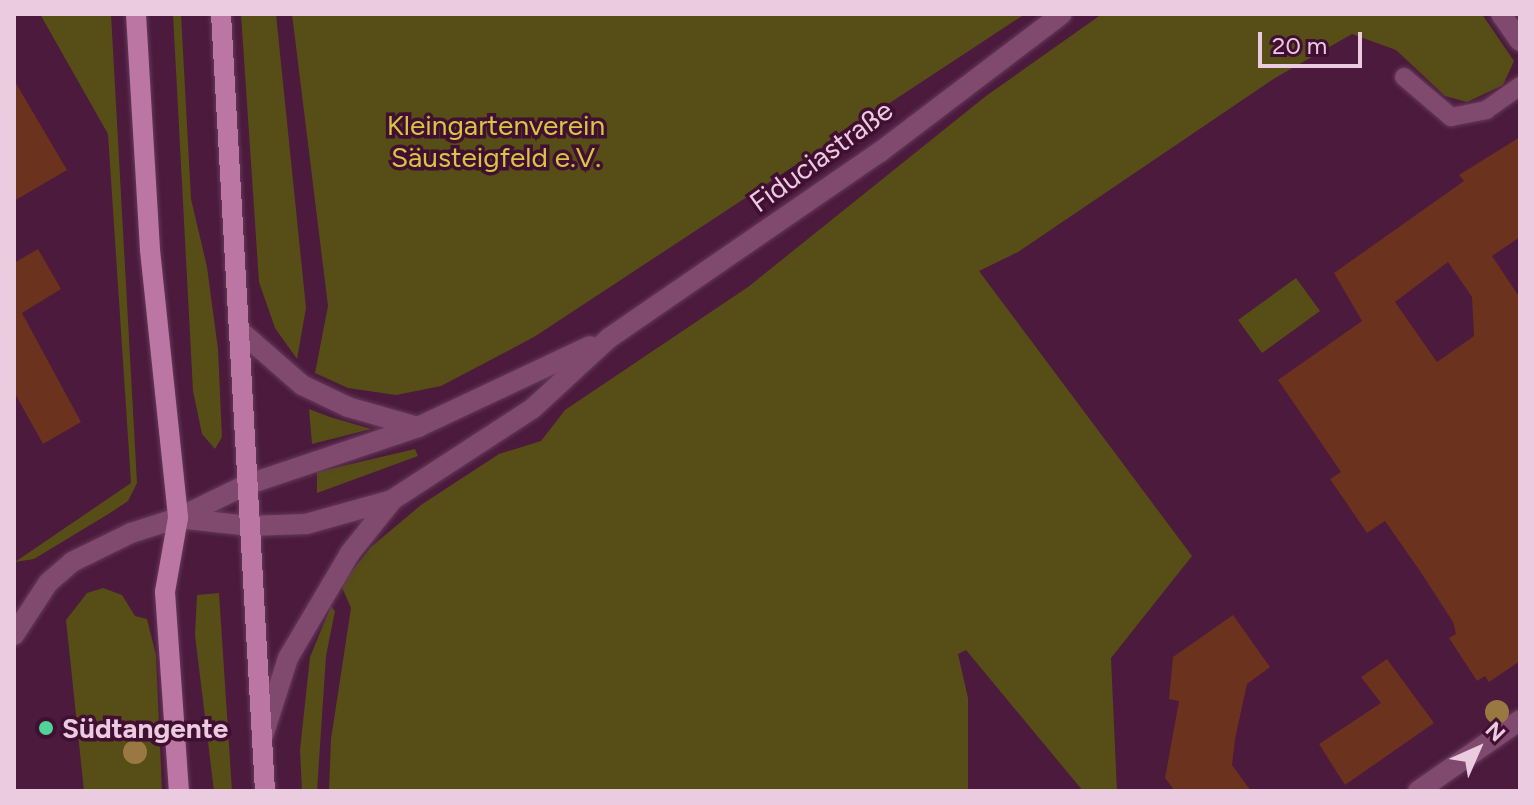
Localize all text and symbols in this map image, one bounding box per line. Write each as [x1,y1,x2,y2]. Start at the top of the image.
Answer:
scale bar [1262,16,1366,66]
text: 20 m [1272,31,1327,60]
street label: Fiduciastraße [743,93,899,219]
park label: Kleingartenverein Säusteigfeld e.V. [387,108,605,174]
north arrow [1438,709,1518,789]
place label: Südtangente [62,711,228,745]
text: N [1480,716,1511,747]
marker: Südtangente [37,719,55,737]

